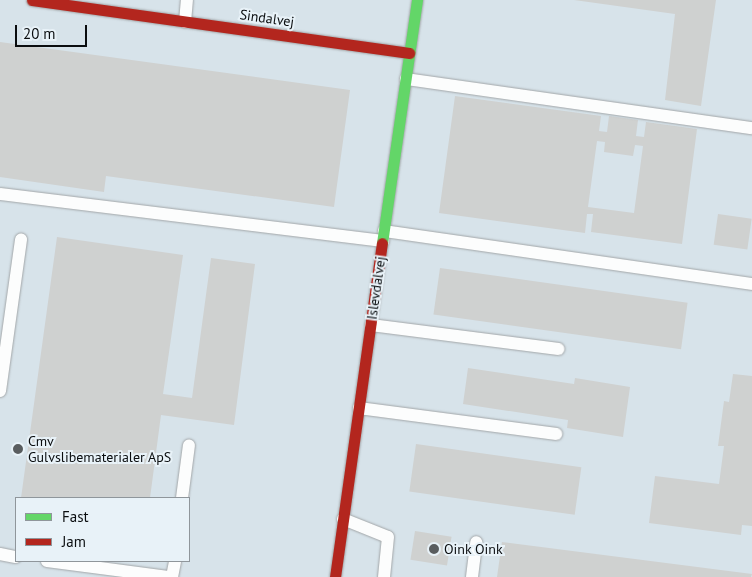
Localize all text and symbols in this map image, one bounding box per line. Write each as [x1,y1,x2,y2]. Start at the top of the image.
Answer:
street label: Sindalvej [239,6,295,30]
scale bar [18,15,90,47]
text: 20 m [23,24,56,43]
street label: Islevdalvej [363,255,389,321]
place label: Cmv Gulvslibematerialer ApS [28,433,172,466]
marker: Cmv Gulvslibematerialer ApS [12,443,24,455]
legend [15,497,190,562]
text: Fast [62,507,89,526]
text: Jam [62,532,86,551]
place label: Oink Oink [444,541,503,557]
marker: Oink Oink [428,543,440,555]

